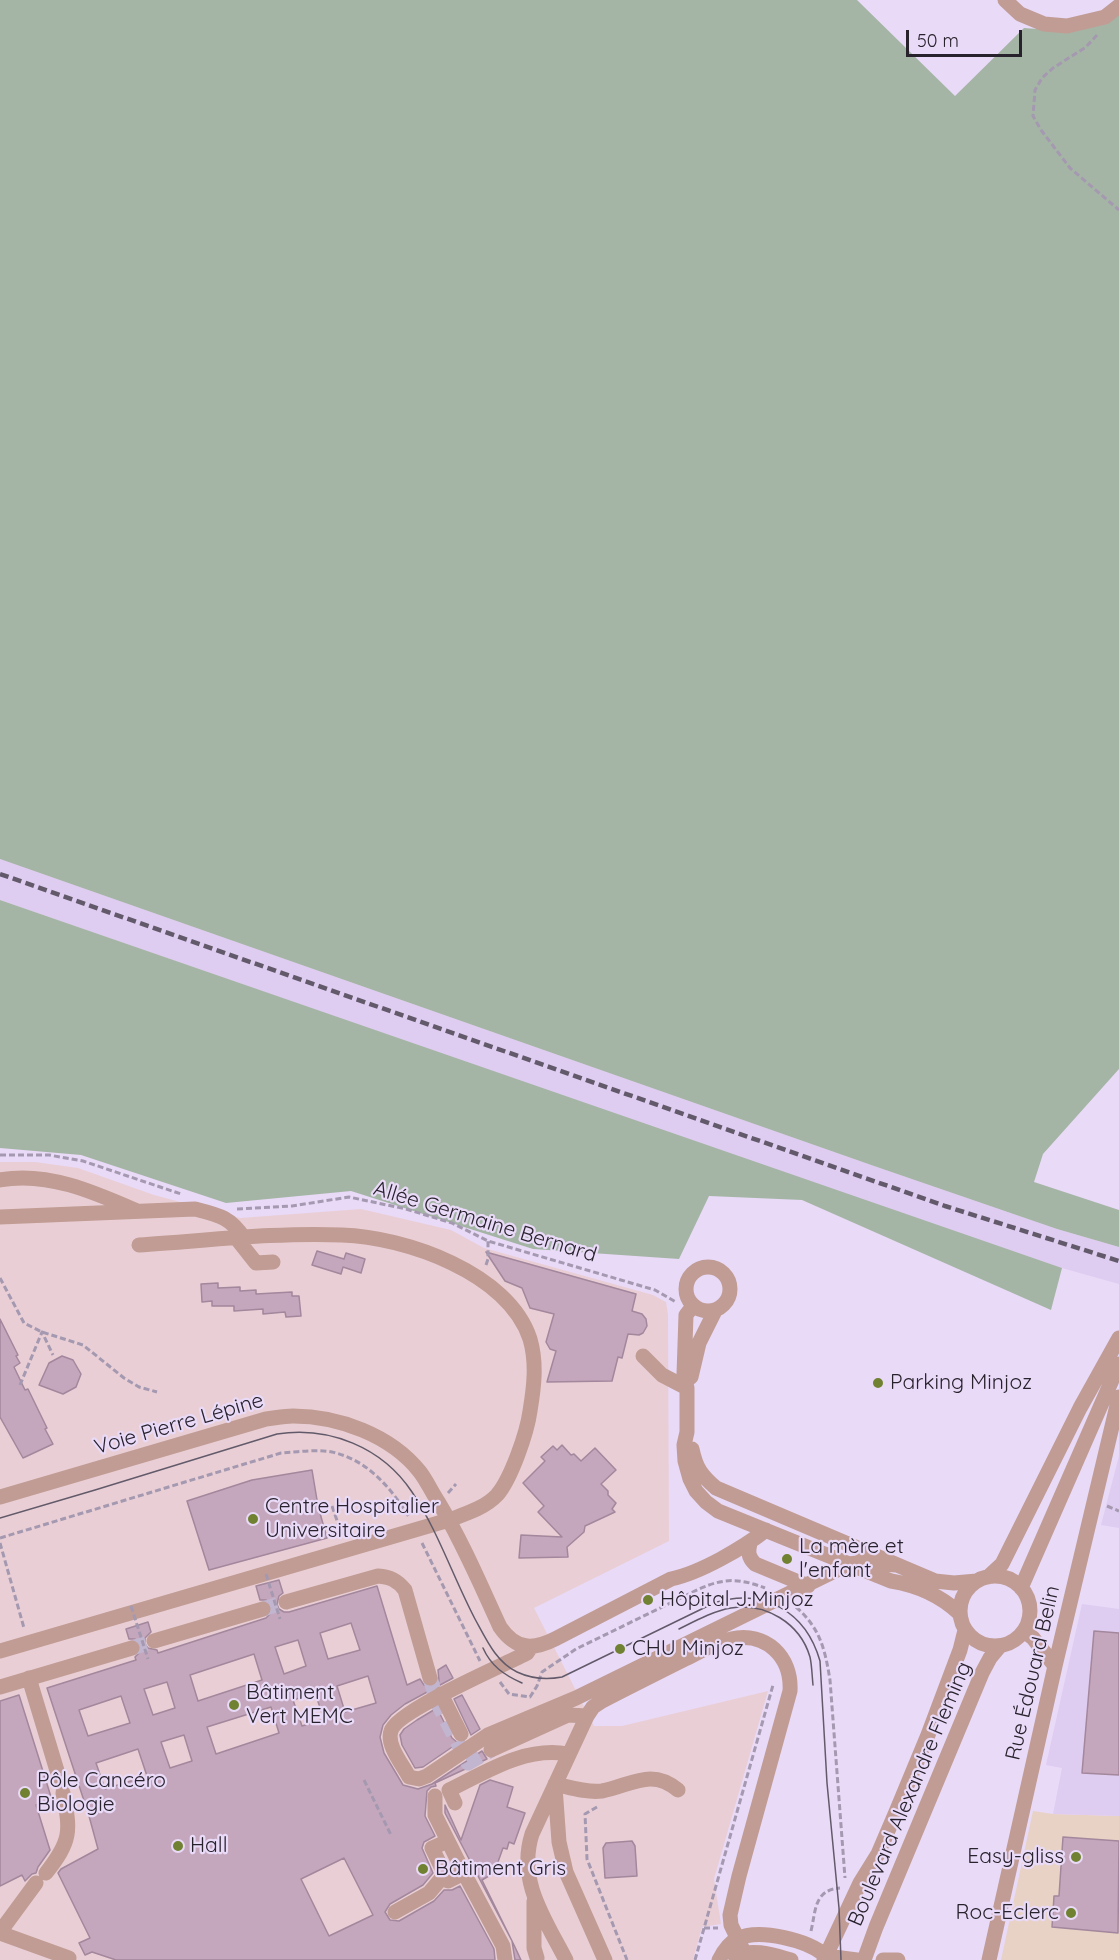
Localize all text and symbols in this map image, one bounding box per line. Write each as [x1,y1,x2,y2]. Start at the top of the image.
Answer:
scale bar [909,18,1024,56]
text: 50 m [917,29,959,52]
street label: Allée Germaine Bernard [370,1176,600,1268]
place label: Parking Minjoz [890,1370,1032,1396]
marker: Parking Minjoz [871,1376,885,1390]
street label: Voie Pierre Lépine [92,1388,266,1460]
place label: Centre Hospitalier Universitaire [265,1494,439,1544]
marker: Centre Hospitalier Universitaire [246,1512,260,1526]
place label: La mère et l'enfant [799,1534,904,1584]
marker: La mère et l'enfant [780,1552,794,1566]
street label: Rue Édouard Belin [1001,1583,1065,1763]
place label: Hôpital J.Minjoz [660,1587,813,1613]
marker: Hôpital J.Minjoz [641,1593,655,1607]
place label: CHU Minjoz [632,1636,744,1662]
marker: CHU Minjoz [613,1642,627,1656]
street label: Boulevard Alexandre Fleming [843,1658,977,1930]
place label: Bâtiment Vert MEMC [246,1680,353,1730]
marker: Bâtiment Vert MEMC [227,1698,241,1712]
place label: Pôle Cancéro Biologie [37,1768,166,1818]
marker: Pôle Cancéro Biologie [18,1786,32,1800]
place label: Hall [190,1833,228,1859]
marker: Hall [171,1839,185,1853]
place label: Easy-gliss [967,1844,1064,1870]
marker: Easy-gliss [1069,1850,1083,1864]
place label: Bâtiment Gris [435,1856,566,1882]
marker: Bâtiment Gris [416,1862,430,1876]
place label: Roc-Eclerc [956,1900,1059,1926]
marker: Roc-Eclerc [1064,1906,1078,1920]

